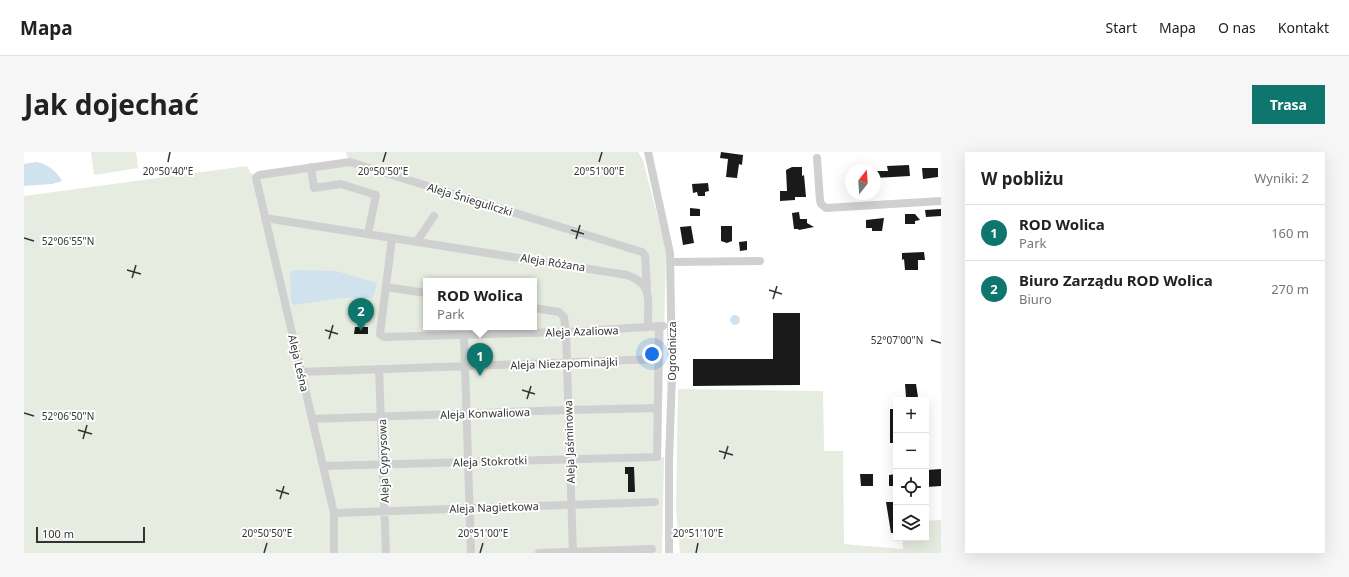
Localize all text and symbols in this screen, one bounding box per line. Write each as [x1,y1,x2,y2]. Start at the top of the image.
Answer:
text: Mapa [20,15,73,41]
text: Start [1106,18,1137,37]
text: Mapa [1159,18,1196,37]
text: O nas [1218,18,1256,37]
text: Kontakt [1278,18,1329,37]
text: Jak dojechać [24,85,199,123]
button: Trasa [1252,85,1325,124]
text: 20°50'40"E [143,164,193,178]
text: 20°50'50"E [358,164,408,178]
text: 20°51'00"E [574,164,624,178]
north arrow [845,164,881,200]
text: W pobliżu [981,167,1064,190]
text: Wyniki: 2 [1254,169,1309,187]
street label: Aleja Śnieguliczki [426,179,514,219]
text: ROD Wolica [1019,214,1105,234]
text: 1 [990,224,998,242]
text: 160 m [1271,224,1309,242]
text: 52°06'55"N [42,234,94,248]
text: Park [1019,234,1046,252]
street label: Aleja Różana [519,249,587,275]
text: Biuro Zarządu ROD Wolica [1019,270,1213,290]
popup [423,278,537,330]
text: 2 [990,280,998,298]
text: 270 m [1271,280,1309,298]
text: ROD Wolica [437,285,523,305]
text: Biuro [1019,290,1052,308]
pin: 2 [348,298,374,331]
text: Park [437,305,465,323]
street label: Ogrodnicza [664,321,679,381]
street label: Aleja Azaliowa [545,322,619,340]
street label: Aleja Leśna [285,333,313,393]
text: 52°07'00"N [871,333,923,347]
pin: 1 [467,343,493,376]
your location [642,344,662,364]
street label: Aleja Niezapominajki [510,354,618,372]
map controls [893,397,929,541]
button: + [893,397,929,433]
street label: Aleja Jaśminowa [560,400,578,484]
street label: Aleja Konwaliowa [440,404,530,422]
text: 52°06'50"N [42,409,94,423]
street label: Aleja Cyprysowa [374,419,392,503]
button: − [893,433,929,469]
street label: Aleja Stokrotki [453,452,527,470]
button: locate [893,469,929,505]
street label: Aleja Nagietkowa [449,498,539,516]
button: layers [893,505,929,541]
scale bar [36,525,145,544]
text: 100 m [42,526,74,541]
text: 20°50'50"E [242,526,292,540]
text: 20°51'00"E [458,526,508,540]
text: 20°51'10"E [673,526,723,540]

